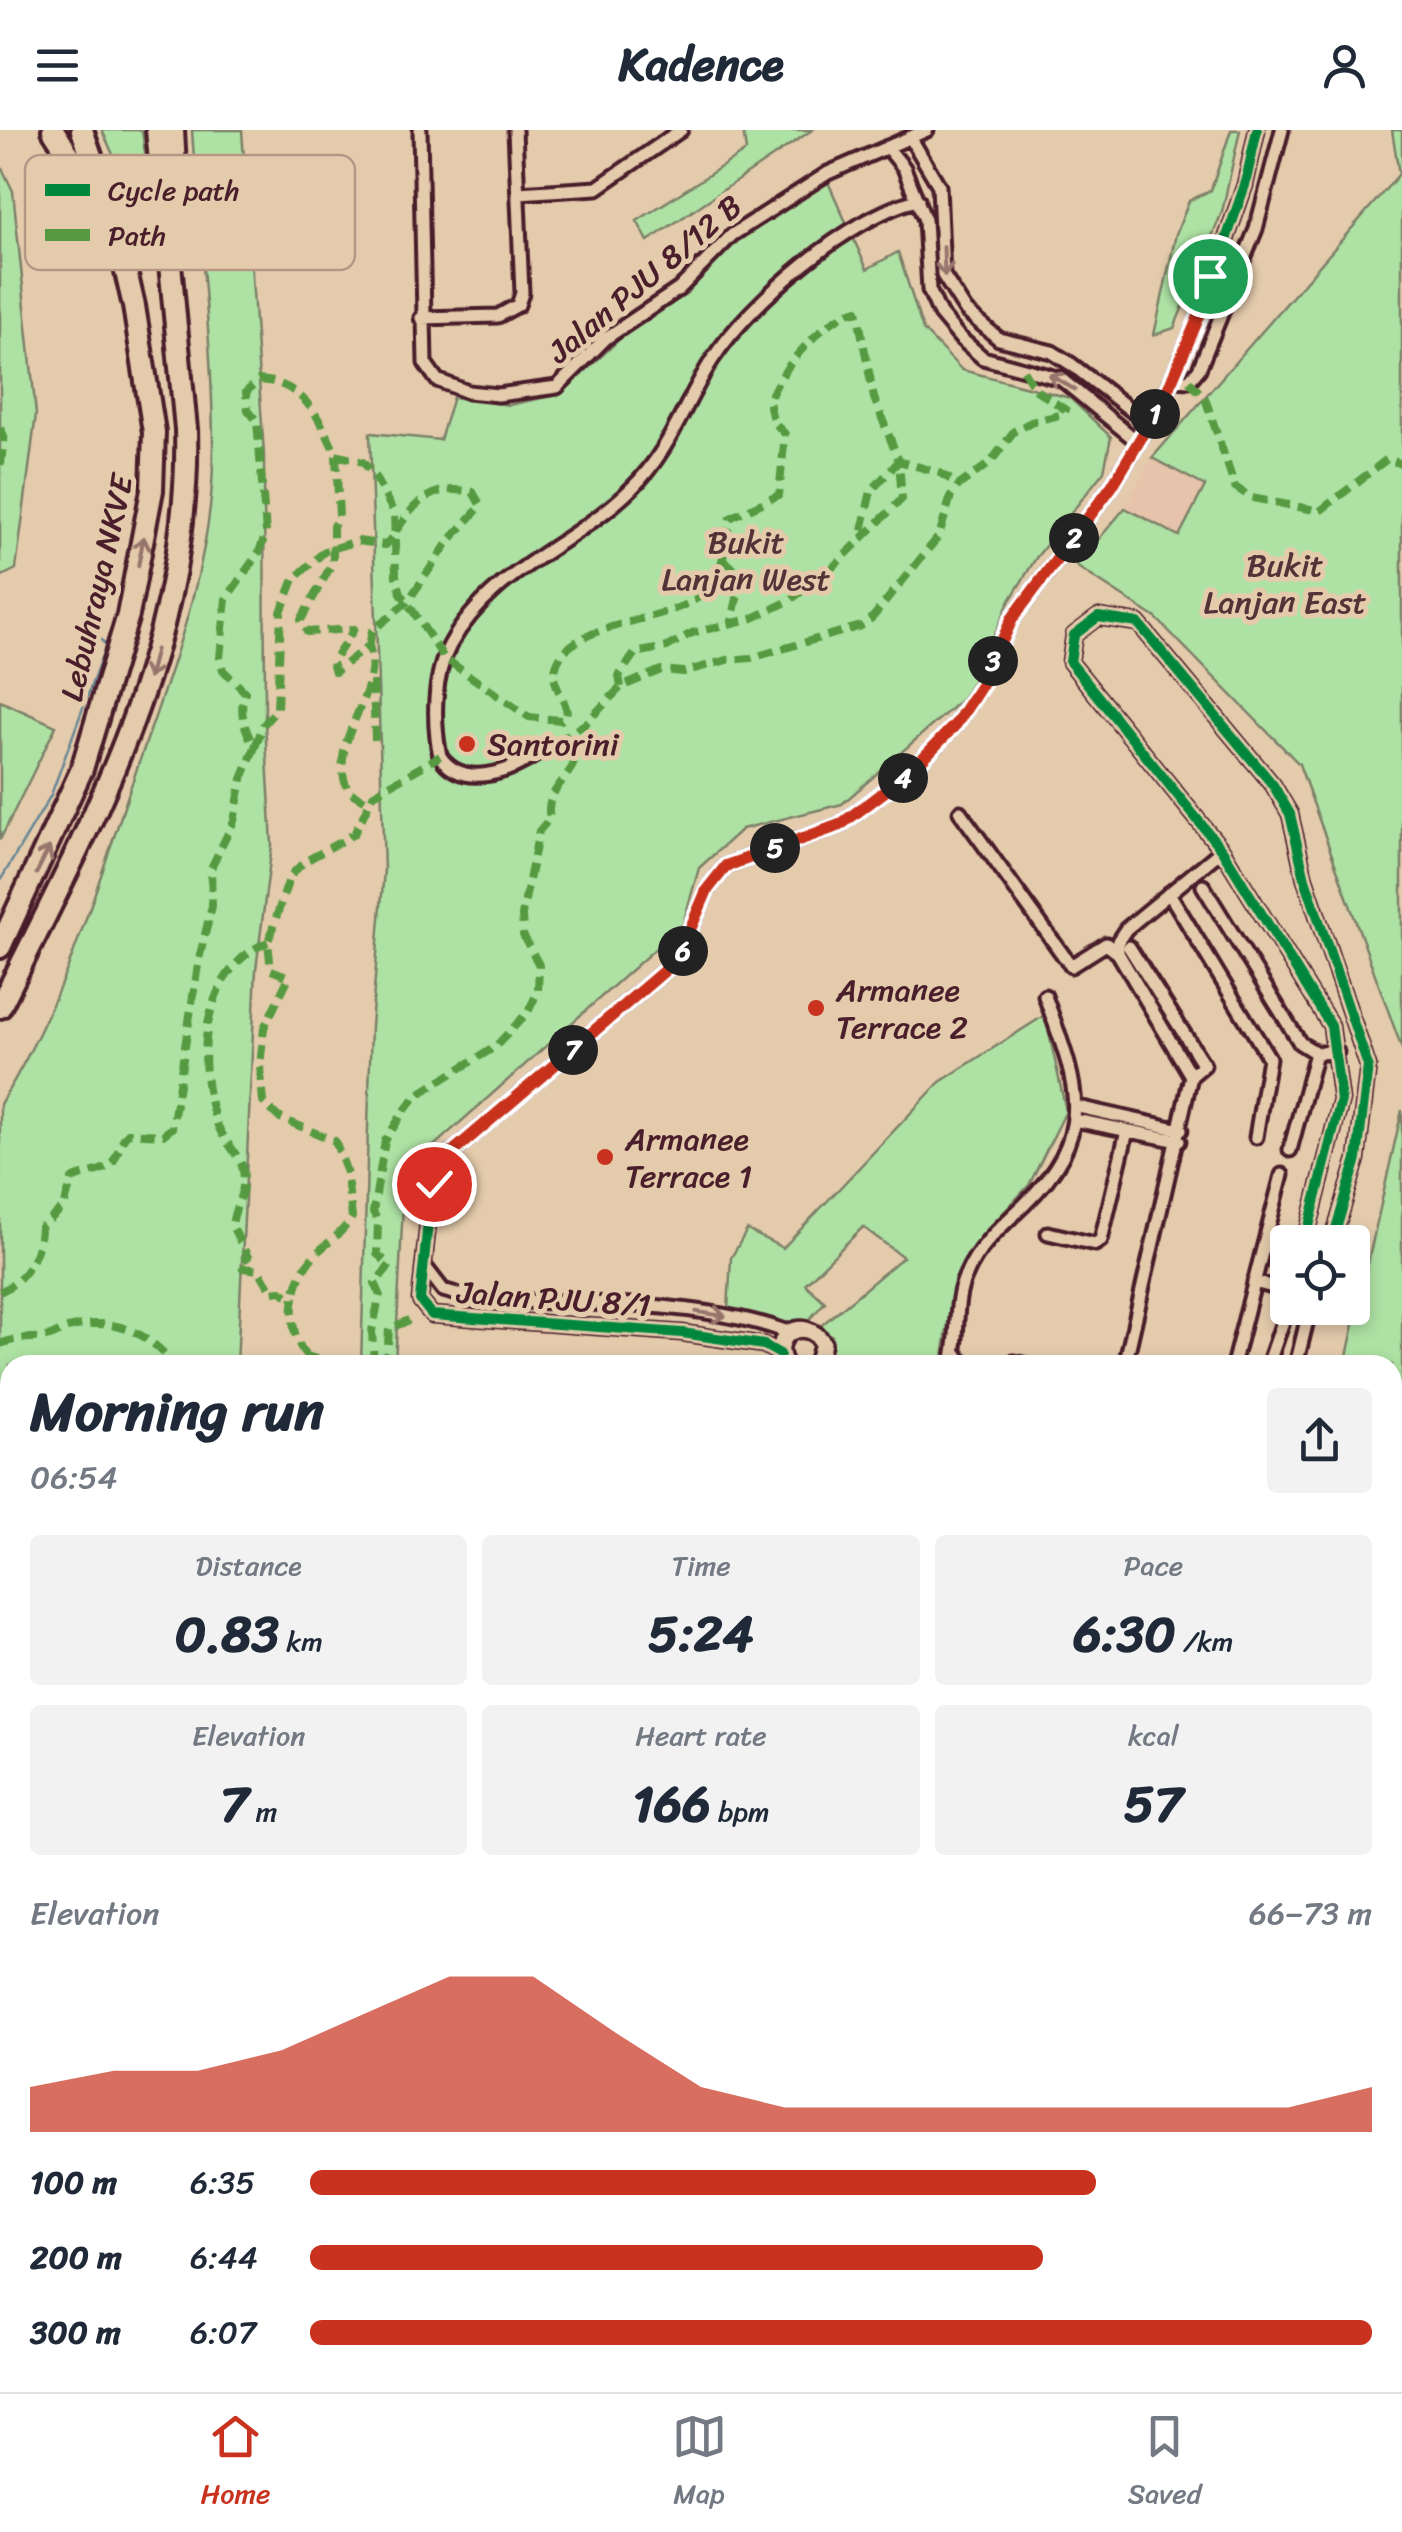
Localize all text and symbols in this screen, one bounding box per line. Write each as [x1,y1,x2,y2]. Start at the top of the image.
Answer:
text: Kadence [618,25,784,105]
icon: menu [30,38,85,93]
icon: person [1317,38,1372,93]
legend [25,155,355,270]
text: Cycle path [108,166,239,215]
street label: Jalan PJU 8/12 B [534,180,756,379]
text: Path [108,211,166,260]
pin [1168,234,1253,319]
one-way arrow [934,245,953,277]
icon: arrive [1183,249,1238,304]
one-way arrow [1048,372,1077,392]
pin: 1 [1130,389,1180,439]
text: 1 [1149,389,1161,438]
street label: Lebuhraya NKVE [43,467,151,707]
pin: 2 [1049,513,1099,563]
text: 2 [1066,513,1082,562]
park label: Bukit Lanjan West [661,514,831,608]
one-way arrow [132,535,151,568]
park label: Bukit Lanjan East [1204,537,1366,631]
pin: 3 [968,636,1018,686]
text: 3 [985,636,1001,685]
one-way arrow [142,647,160,679]
place label: Santorini [487,716,620,773]
marker: Santorini [456,733,478,755]
pin: 4 [878,753,928,803]
text: 4 [894,753,912,802]
pin: 5 [750,823,800,873]
text: 5 [766,823,784,872]
one-way arrow [35,845,54,875]
pin: 6 [658,926,708,976]
text: 6 [675,926,691,975]
place label: Armanee Terrace 2 [835,962,968,1056]
marker: Armanee Terrace 2 [805,997,827,1019]
pin: 7 [548,1025,598,1075]
text: 7 [565,1025,581,1074]
place label: Armanee Terrace 1 [624,1111,752,1205]
pin [392,1142,477,1227]
marker: Armanee Terrace 1 [594,1146,616,1168]
icon: check [407,1157,462,1212]
map controls [1270,1225,1370,1325]
button: locate [1270,1225,1370,1325]
street label: Jalan PJU 8/1 [454,1264,653,1334]
one-way arrow [694,1306,727,1324]
text: Morning run [30,1363,324,1460]
button: share [1267,1388,1372,1493]
text: 06:54 [30,1449,118,1506]
text: Distance [196,1541,302,1590]
text: Time [671,1541,731,1590]
text: Pace [1124,1541,1183,1590]
text: 0.83 [175,1590,279,1679]
text: 5:24 [648,1590,754,1679]
text: 6:30 [1073,1590,1176,1679]
text: km [279,1617,323,1666]
text: /km [1176,1617,1233,1666]
text: Elevation [192,1711,305,1760]
text: Heart rate [635,1711,767,1760]
text: kcal [1128,1711,1179,1760]
text: 7 [220,1760,249,1849]
text: 166 [632,1760,711,1849]
text: 57 [1124,1760,1183,1849]
text: m [249,1787,277,1836]
text: bpm [711,1787,770,1836]
text: Elevation [30,1885,160,1942]
text: 66–73 m [1249,1885,1372,1942]
text: 100 m [30,2154,117,2211]
text: 6:35 [190,2154,255,2211]
text: 200 m [30,2229,122,2286]
text: 6:44 [190,2229,258,2286]
text: 300 m [30,2304,121,2361]
text: 6:07 [190,2304,256,2361]
tab: Home [201,2409,270,2518]
tab: Map [672,2409,727,2518]
tab: Saved [1128,2409,1201,2518]

